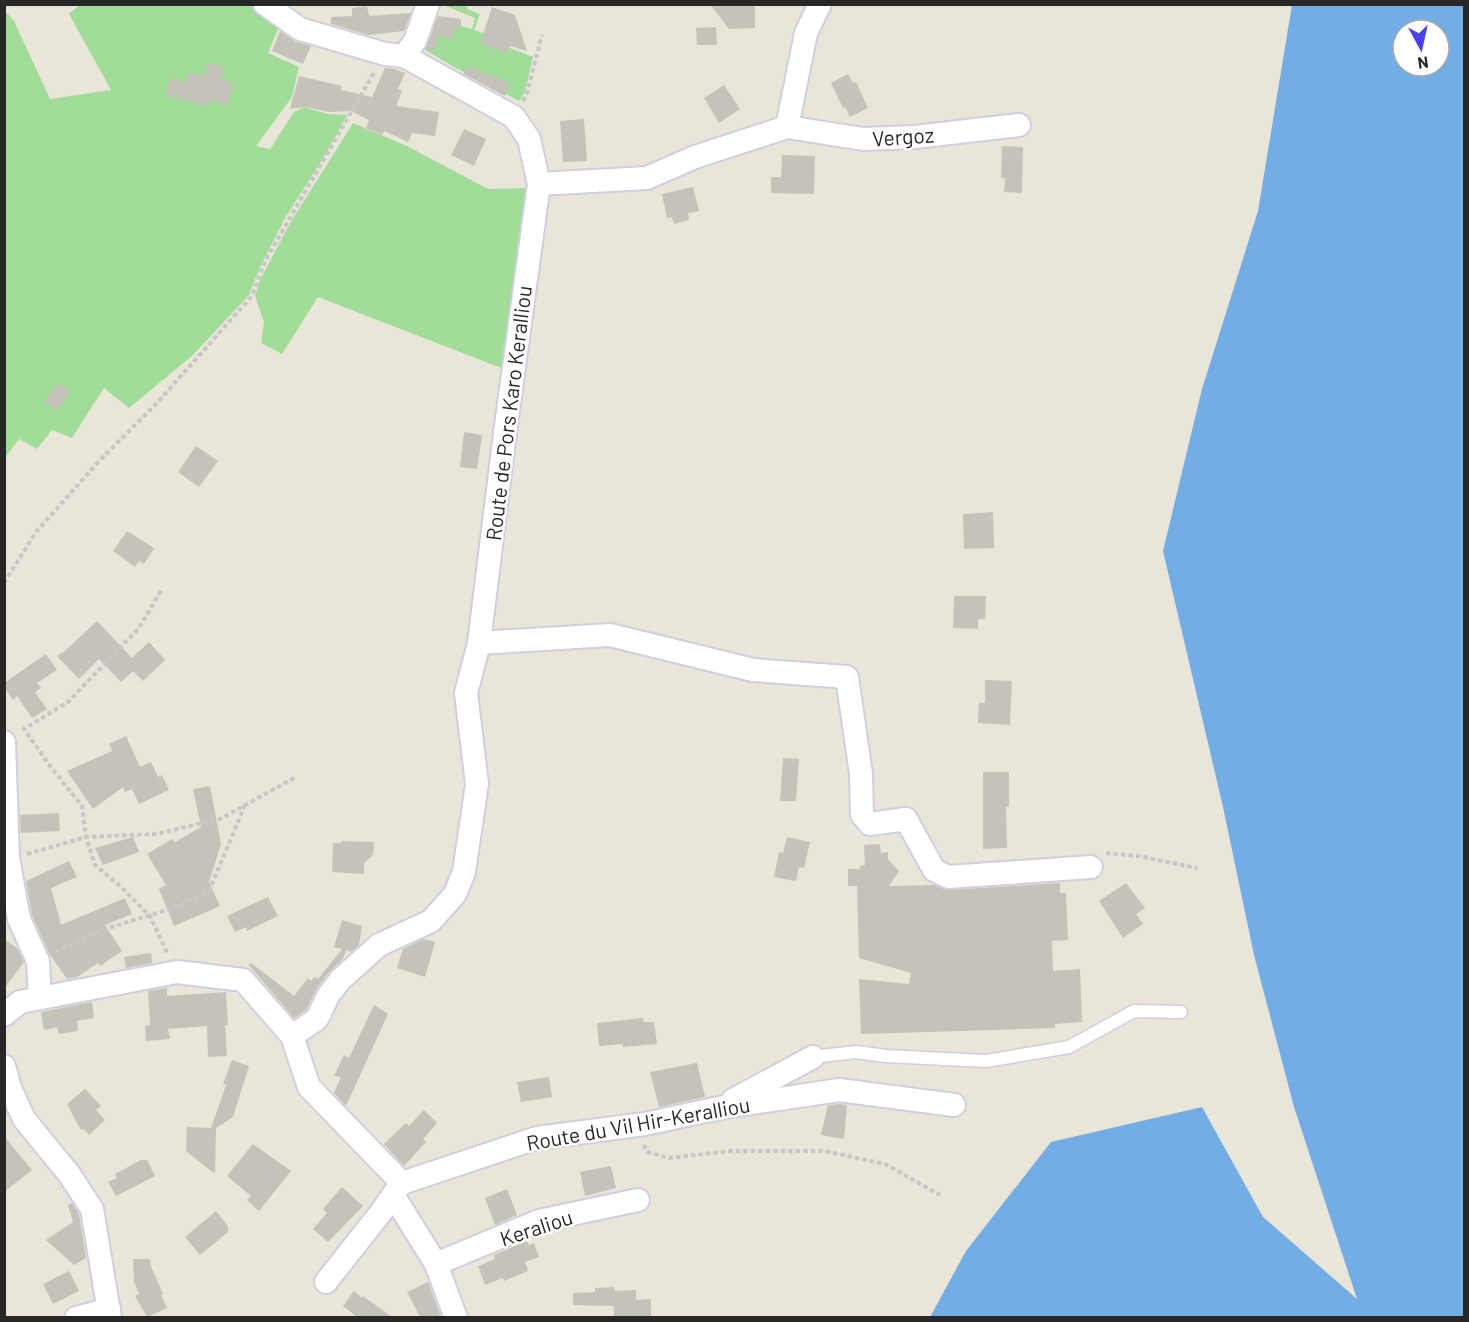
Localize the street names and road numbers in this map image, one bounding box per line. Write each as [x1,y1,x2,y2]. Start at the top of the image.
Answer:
street label: Vergoz [871,121,935,151]
street label: Route de Pors Karo Keralliou [480,284,536,542]
street label: Route du Vil Hir-Keralliou [524,1091,752,1155]
street label: Keraliou [497,1204,575,1250]

